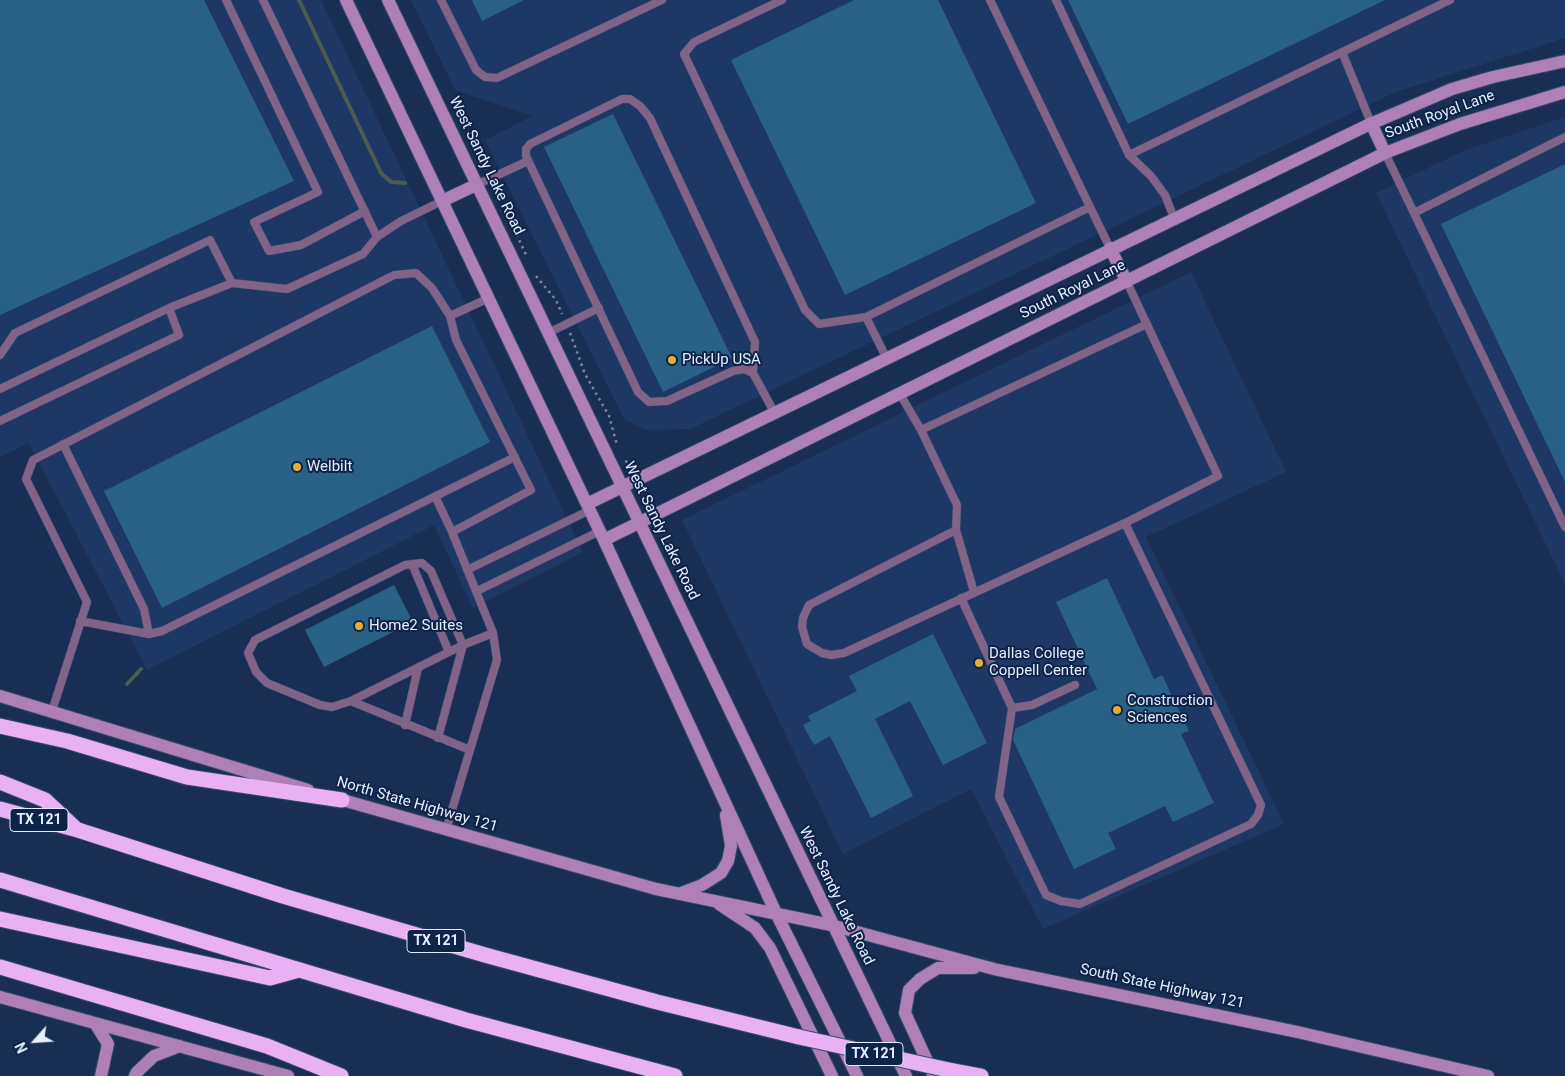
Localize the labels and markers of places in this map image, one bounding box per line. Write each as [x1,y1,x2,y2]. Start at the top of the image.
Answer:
place label: PickUp USA [682,351,761,369]
marker: PickUp USA [666,354,678,366]
place label: Welbilt [307,458,352,476]
marker: Welbilt [291,461,303,473]
place label: Home2 Suites [369,617,463,635]
marker: Home2 Suites [353,620,365,632]
place label: Dallas College Coppell Center [989,645,1087,680]
marker: Dallas College Coppell Center [973,657,985,669]
place label: Construction Sciences [1127,692,1213,727]
marker: Construction Sciences [1111,704,1123,716]

